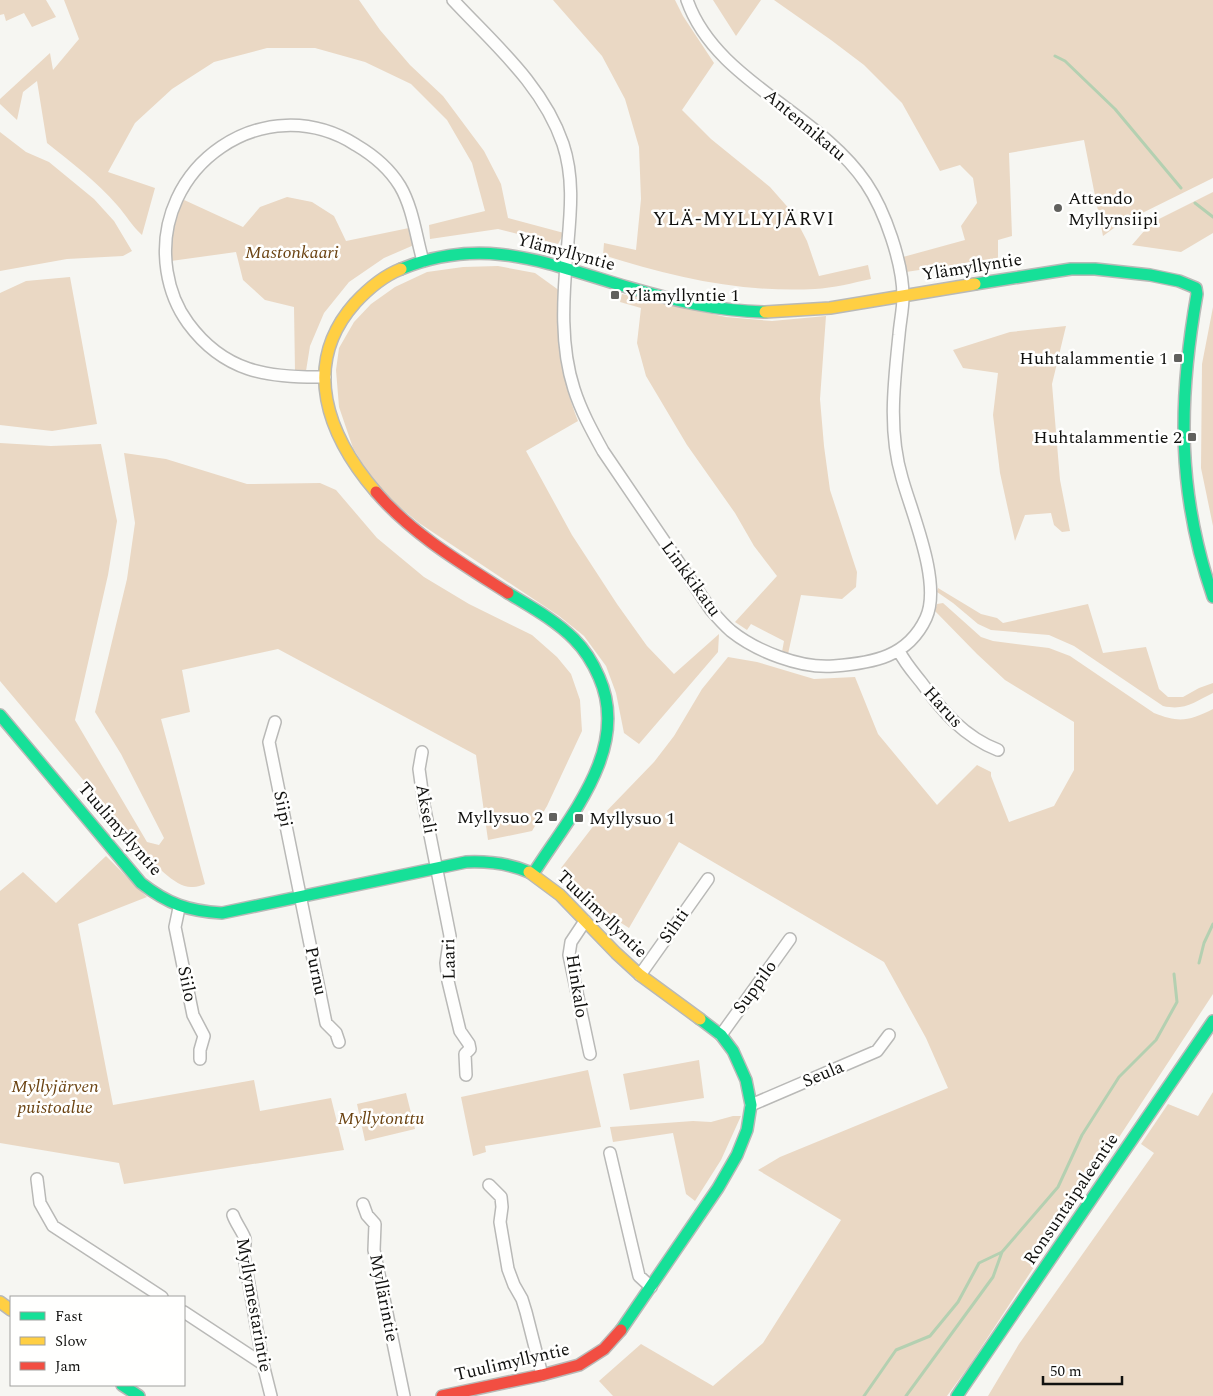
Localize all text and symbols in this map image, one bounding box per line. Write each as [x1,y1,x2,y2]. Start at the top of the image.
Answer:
street label: Antennikatu [758,82,852,168]
place label: Attendo Myllynsiipi [1068,185,1159,233]
marker: Attendo Myllynsiipi [1052,202,1064,214]
district label: YLÄ-MYLLYJÄRVI [653,205,835,234]
street label: Ylämyllyntie [514,226,618,278]
park label: Mastonkaari [245,239,339,266]
street label: Ylämyllyntie [920,246,1024,288]
place label: Ylämyllyntie 1 [625,282,740,309]
marker: Ylämyllyntie 1 [609,289,621,301]
place label: Huhtalammentie 1 [1019,345,1168,372]
marker: Huhtalammentie 1 [1172,352,1184,364]
place label: Huhtalammentie 2 [1033,424,1182,451]
marker: Huhtalammentie 2 [1186,431,1198,443]
street label: Linkkikatu [654,536,728,622]
street label: Harus [917,680,969,734]
street label: Tuulimyllyntie [71,776,169,882]
street label: Akseli [408,782,444,836]
street label: Siipi [266,788,300,830]
place label: Myllysuo 2 [457,804,543,831]
place label: Myllysuo 1 [589,805,675,832]
marker: Myllysuo 2 [547,811,559,823]
marker: Myllysuo 1 [573,812,585,824]
street label: Tuulimyllyntie [550,863,654,965]
street label: Sihti [652,903,696,949]
street label: Laari [435,938,463,980]
street label: Purnu [298,944,334,998]
street label: Hinkalo [559,952,595,1020]
street label: Suppilo [726,955,784,1019]
street label: Siilo [170,964,204,1004]
street label: Seula [798,1053,848,1095]
park label: Myllyjärven puistoalue [11,1073,99,1121]
park label: Myllytonttu [338,1105,425,1132]
street label: Ronsuntaipaleentie [1017,1128,1125,1270]
street label: Myllymestarintie [229,1236,279,1374]
street label: Myllärintie [362,1252,406,1344]
legend [10,1296,185,1386]
text: Fast [55,1305,83,1328]
text: Slow [55,1330,87,1353]
street label: Tuulimyllyntie [452,1336,572,1388]
scale bar [1043,1354,1122,1386]
text: Jam [55,1355,81,1378]
text: 50 m [1050,1360,1082,1383]

